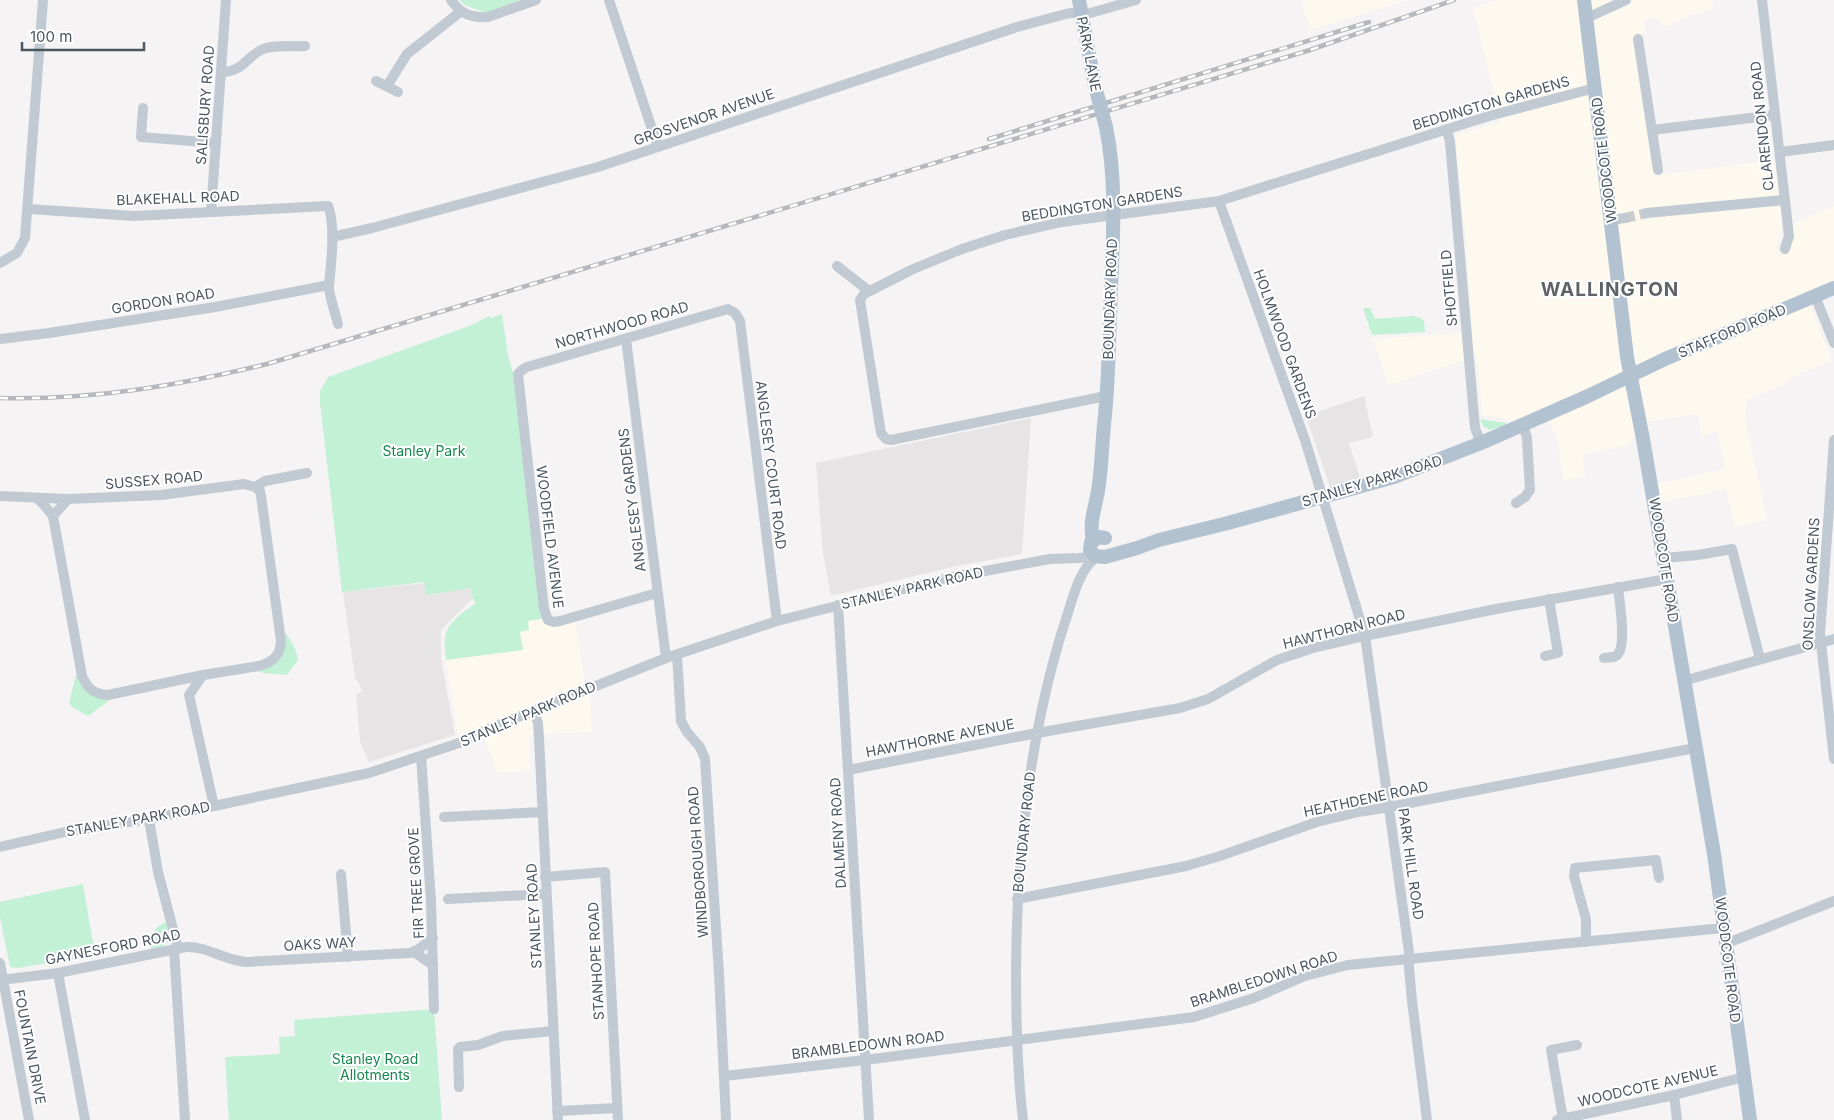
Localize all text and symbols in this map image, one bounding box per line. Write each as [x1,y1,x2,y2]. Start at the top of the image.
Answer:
street label: PARK LANE [1074,15,1105,93]
scale bar [22,20,145,52]
text: 100 m [30,27,72,46]
street label: SALISBURY ROAD [192,45,217,165]
street label: CLARENDON ROAD [1746,60,1777,192]
street label: BEDDINGTON GARDENS [1410,72,1571,133]
street label: GROSVENOR AVENUE [631,84,776,149]
street label: WOODCOTE ROAD [1587,96,1620,224]
street label: BEDDINGTON GARDENS [1020,182,1184,225]
street label: BLAKEHALL ROAD [116,187,240,208]
street label: BOUNDARY ROAD [1099,238,1120,360]
street label: SHOTFIELD [1437,249,1460,327]
street label: HOLMWOOD GARDENS [1251,267,1320,421]
district label: WALLINGTON [1541,278,1679,301]
street label: GORDON ROAD [110,284,216,317]
street label: NORTHWOOD ROAD [553,297,691,352]
street label: STAFFORD ROAD [1675,300,1788,361]
street label: ANGLESEY COURT ROAD [753,379,790,550]
street label: ANGLESEY GARDENS [614,427,649,573]
park label: Stanley Park [383,442,466,459]
street label: STANLEY PARK ROAD [1300,451,1444,510]
street label: WOODFIELD AVENUE [533,465,568,609]
street label: SUSSEX ROAD [104,467,204,492]
street label: WOODCOTE ROAD [1646,496,1683,624]
street label: ONSLOW GARDENS [1799,517,1822,651]
street label: STANLEY PARK ROAD [839,563,985,612]
street label: HAWTHORN ROAD [1281,605,1407,652]
street label: STANLEY PARK ROAD [457,677,598,750]
street label: HAWTHORNE AVENUE [864,715,1016,760]
street label: BOUNDARY ROAD [1009,771,1038,893]
street label: DALMENY ROAD [826,777,849,889]
street label: HEATHDENE ROAD [1302,777,1430,820]
street label: WINDBOROUGH ROAD [684,786,711,938]
street label: STANLEY PARK ROAD [65,797,211,840]
street label: PARK HILL ROAD [1395,807,1428,921]
street label: FIR TREE GROVE [404,827,427,939]
street label: STANLEY ROAD [522,863,545,969]
street label: WOODCOTE ROAD [1712,896,1745,1024]
street label: STANHOPE ROAD [584,901,607,1021]
street label: GAYNESFORD ROAD [44,925,182,968]
street label: OAKS WAY [283,933,357,954]
street label: BRAMBLEDOWN ROAD [1188,947,1340,1010]
street label: FOUNTAIN DRIVE [11,988,50,1106]
street label: BRAMBLEDOWN ROAD [790,1027,945,1062]
park label: Stanley Road Allotments [332,1050,418,1083]
street label: WOODCOTE AVENUE [1576,1061,1720,1110]

